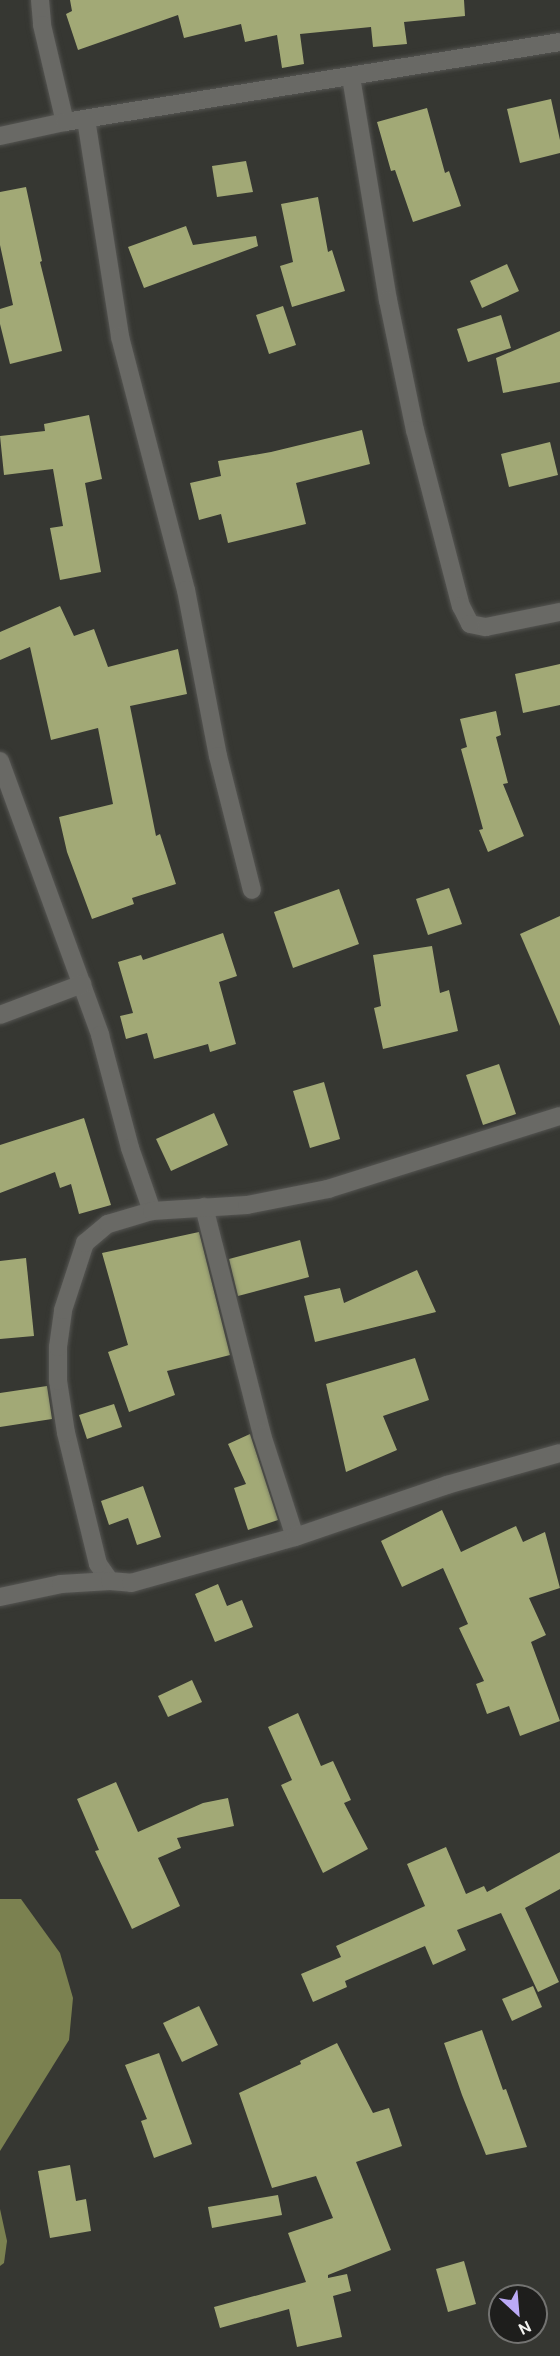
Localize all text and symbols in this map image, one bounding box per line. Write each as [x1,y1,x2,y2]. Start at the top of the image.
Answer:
north arrow [488,2284,548,2344]
text: N [516,2318,534,2339]

